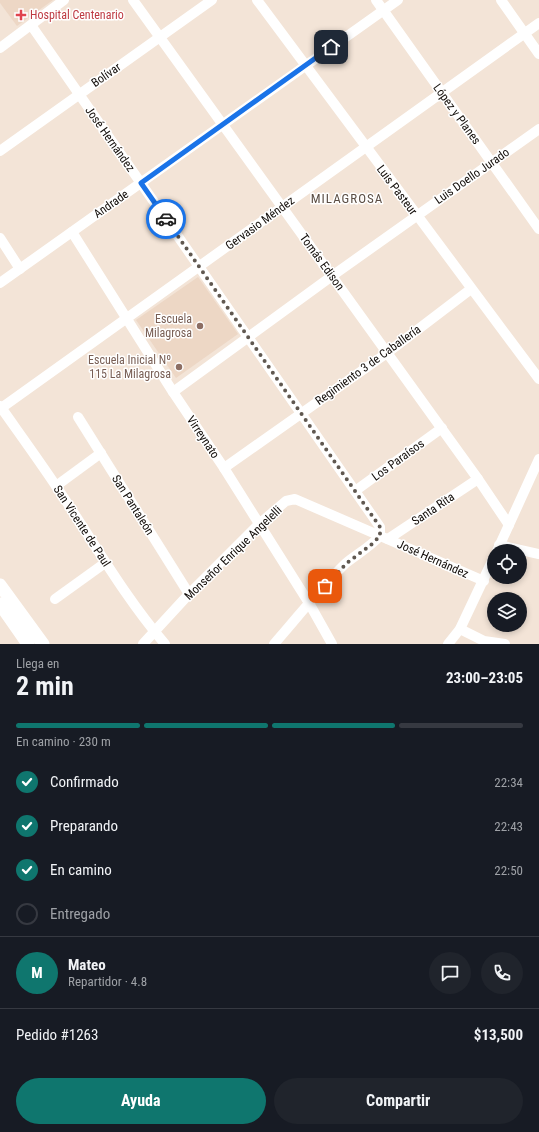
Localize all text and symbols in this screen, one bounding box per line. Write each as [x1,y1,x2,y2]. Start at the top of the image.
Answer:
place label: Hospital Centenario [30,8,124,22]
marker: Hospital Centenario [15,9,27,21]
pin [314,30,348,64]
icon: home [320,36,342,58]
street label: Bolívar [89,60,124,90]
street label: López y Planes [430,81,484,147]
street label: José Hernández [82,104,138,174]
street label: Luis Doello Jurado [432,145,512,207]
street label: Luis Pasteur [374,162,420,218]
street label: Andrade [91,187,131,221]
district label: MILAGROSA [311,191,383,206]
street label: Gervasio Méndez [223,193,297,253]
courier [146,199,186,239]
icon: car [155,208,177,230]
street label: Tomás Edison [297,231,347,293]
place label: Escuela Milagrosa [145,312,192,340]
marker: Escuela Milagrosa [195,321,205,331]
street label: Regimiento 3 de Caballería [313,322,424,408]
place label: Escuela Inicial Nº 115 La Milagrosa [88,353,171,381]
marker: Escuela Inicial Nº 115 La Milagrosa [174,362,184,372]
street label: Virreynato [184,413,222,461]
street label: Los Paraísos [369,436,427,484]
street label: San Pantaleón [109,472,157,538]
street label: San Vicente de Paul [50,483,114,569]
street label: Santa Rita [409,490,457,528]
street label: Monseñor Enrique Angelelli [182,503,284,603]
street label: José Hernández [395,537,471,581]
map controls [487,544,527,632]
button: locate [487,544,527,584]
pin [308,569,342,603]
icon: bag [314,575,336,597]
button: layers [487,592,527,632]
text: Llega en [16,656,59,671]
text: 23:00–23:05 [446,669,523,687]
text: 2 min [16,671,74,701]
text: En camino · 230 m [16,734,111,749]
icon: check [16,771,38,793]
text: Confirmado [50,773,119,791]
text: 22:34 [494,775,523,790]
icon: check [16,815,38,837]
text: Preparando [50,817,118,835]
text: 22:43 [494,819,523,834]
icon: check [16,859,38,881]
text: En camino [50,861,112,879]
text: 22:50 [494,863,523,878]
text: Entregado [50,905,110,923]
button: chat [429,952,471,994]
button: phone [481,952,523,994]
text: Mateo [68,956,106,974]
text: M [31,964,43,982]
text: Repartidor · 4.8 [68,974,147,989]
text: Pedido #1263 [16,1026,98,1044]
text: $13,500 [474,1026,523,1044]
button: Ayuda [16,1078,266,1124]
button: Compartir [274,1078,523,1124]

